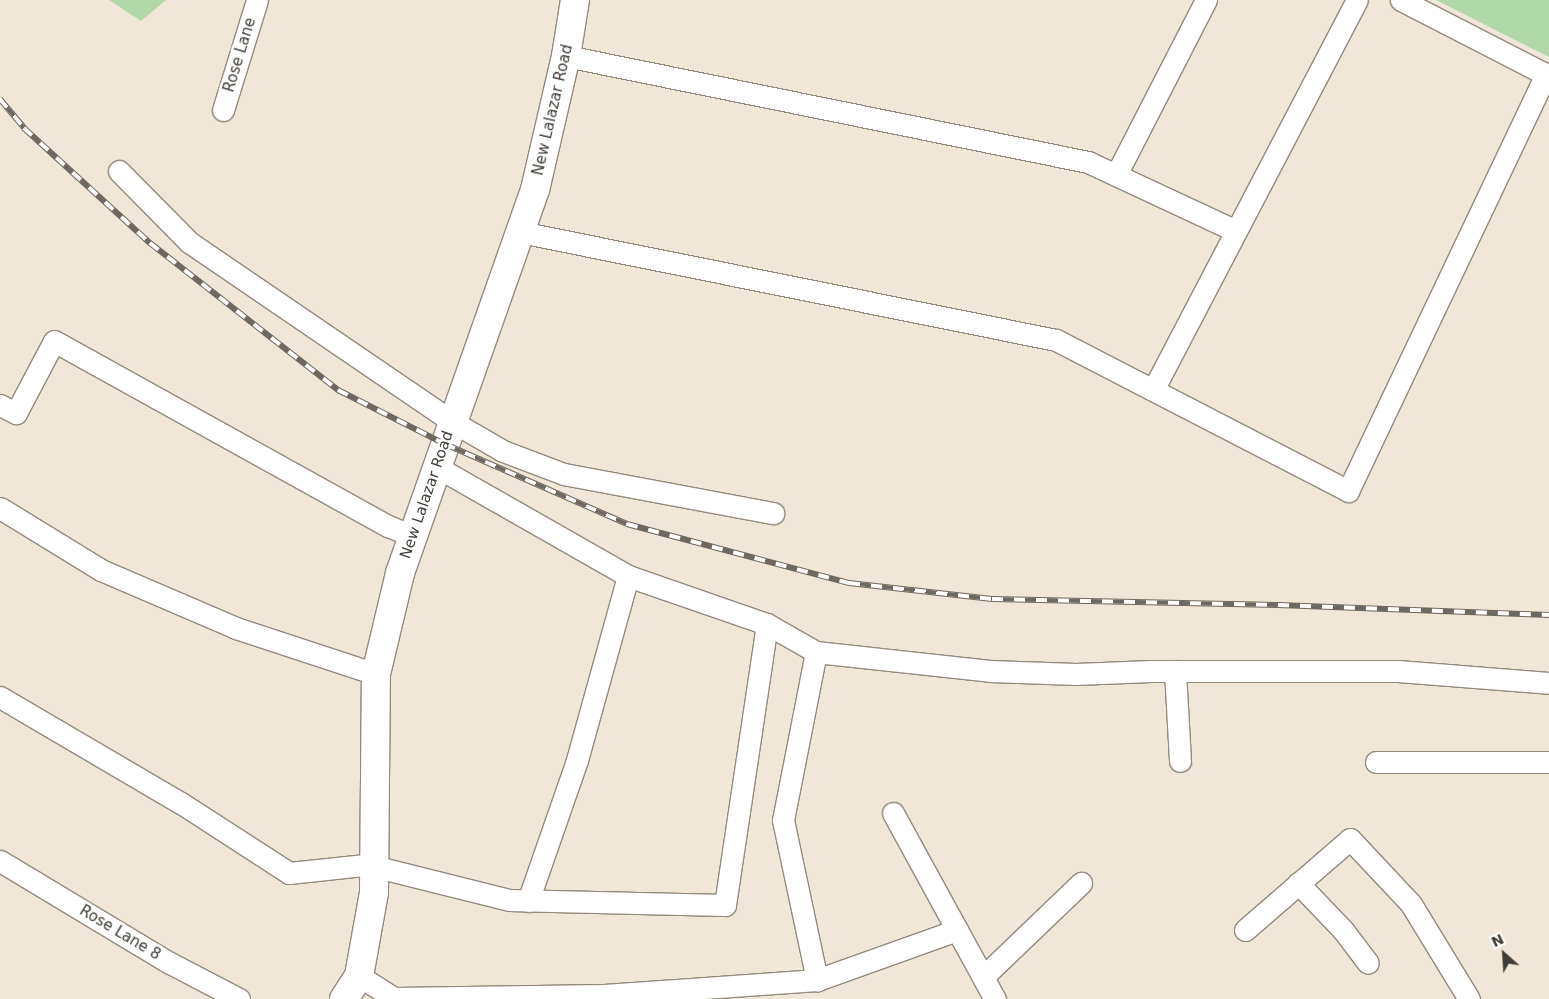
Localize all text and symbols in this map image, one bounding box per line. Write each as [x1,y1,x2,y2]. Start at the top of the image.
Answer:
street label: Rose Lane [220,16,260,94]
street label: New Lalazar Road [529,43,577,177]
street label: New Lalazar Road [397,429,457,561]
street label: Rose Lane 8 [76,902,164,964]
north arrow [1479,929,1529,979]
text: N [1489,931,1506,950]

